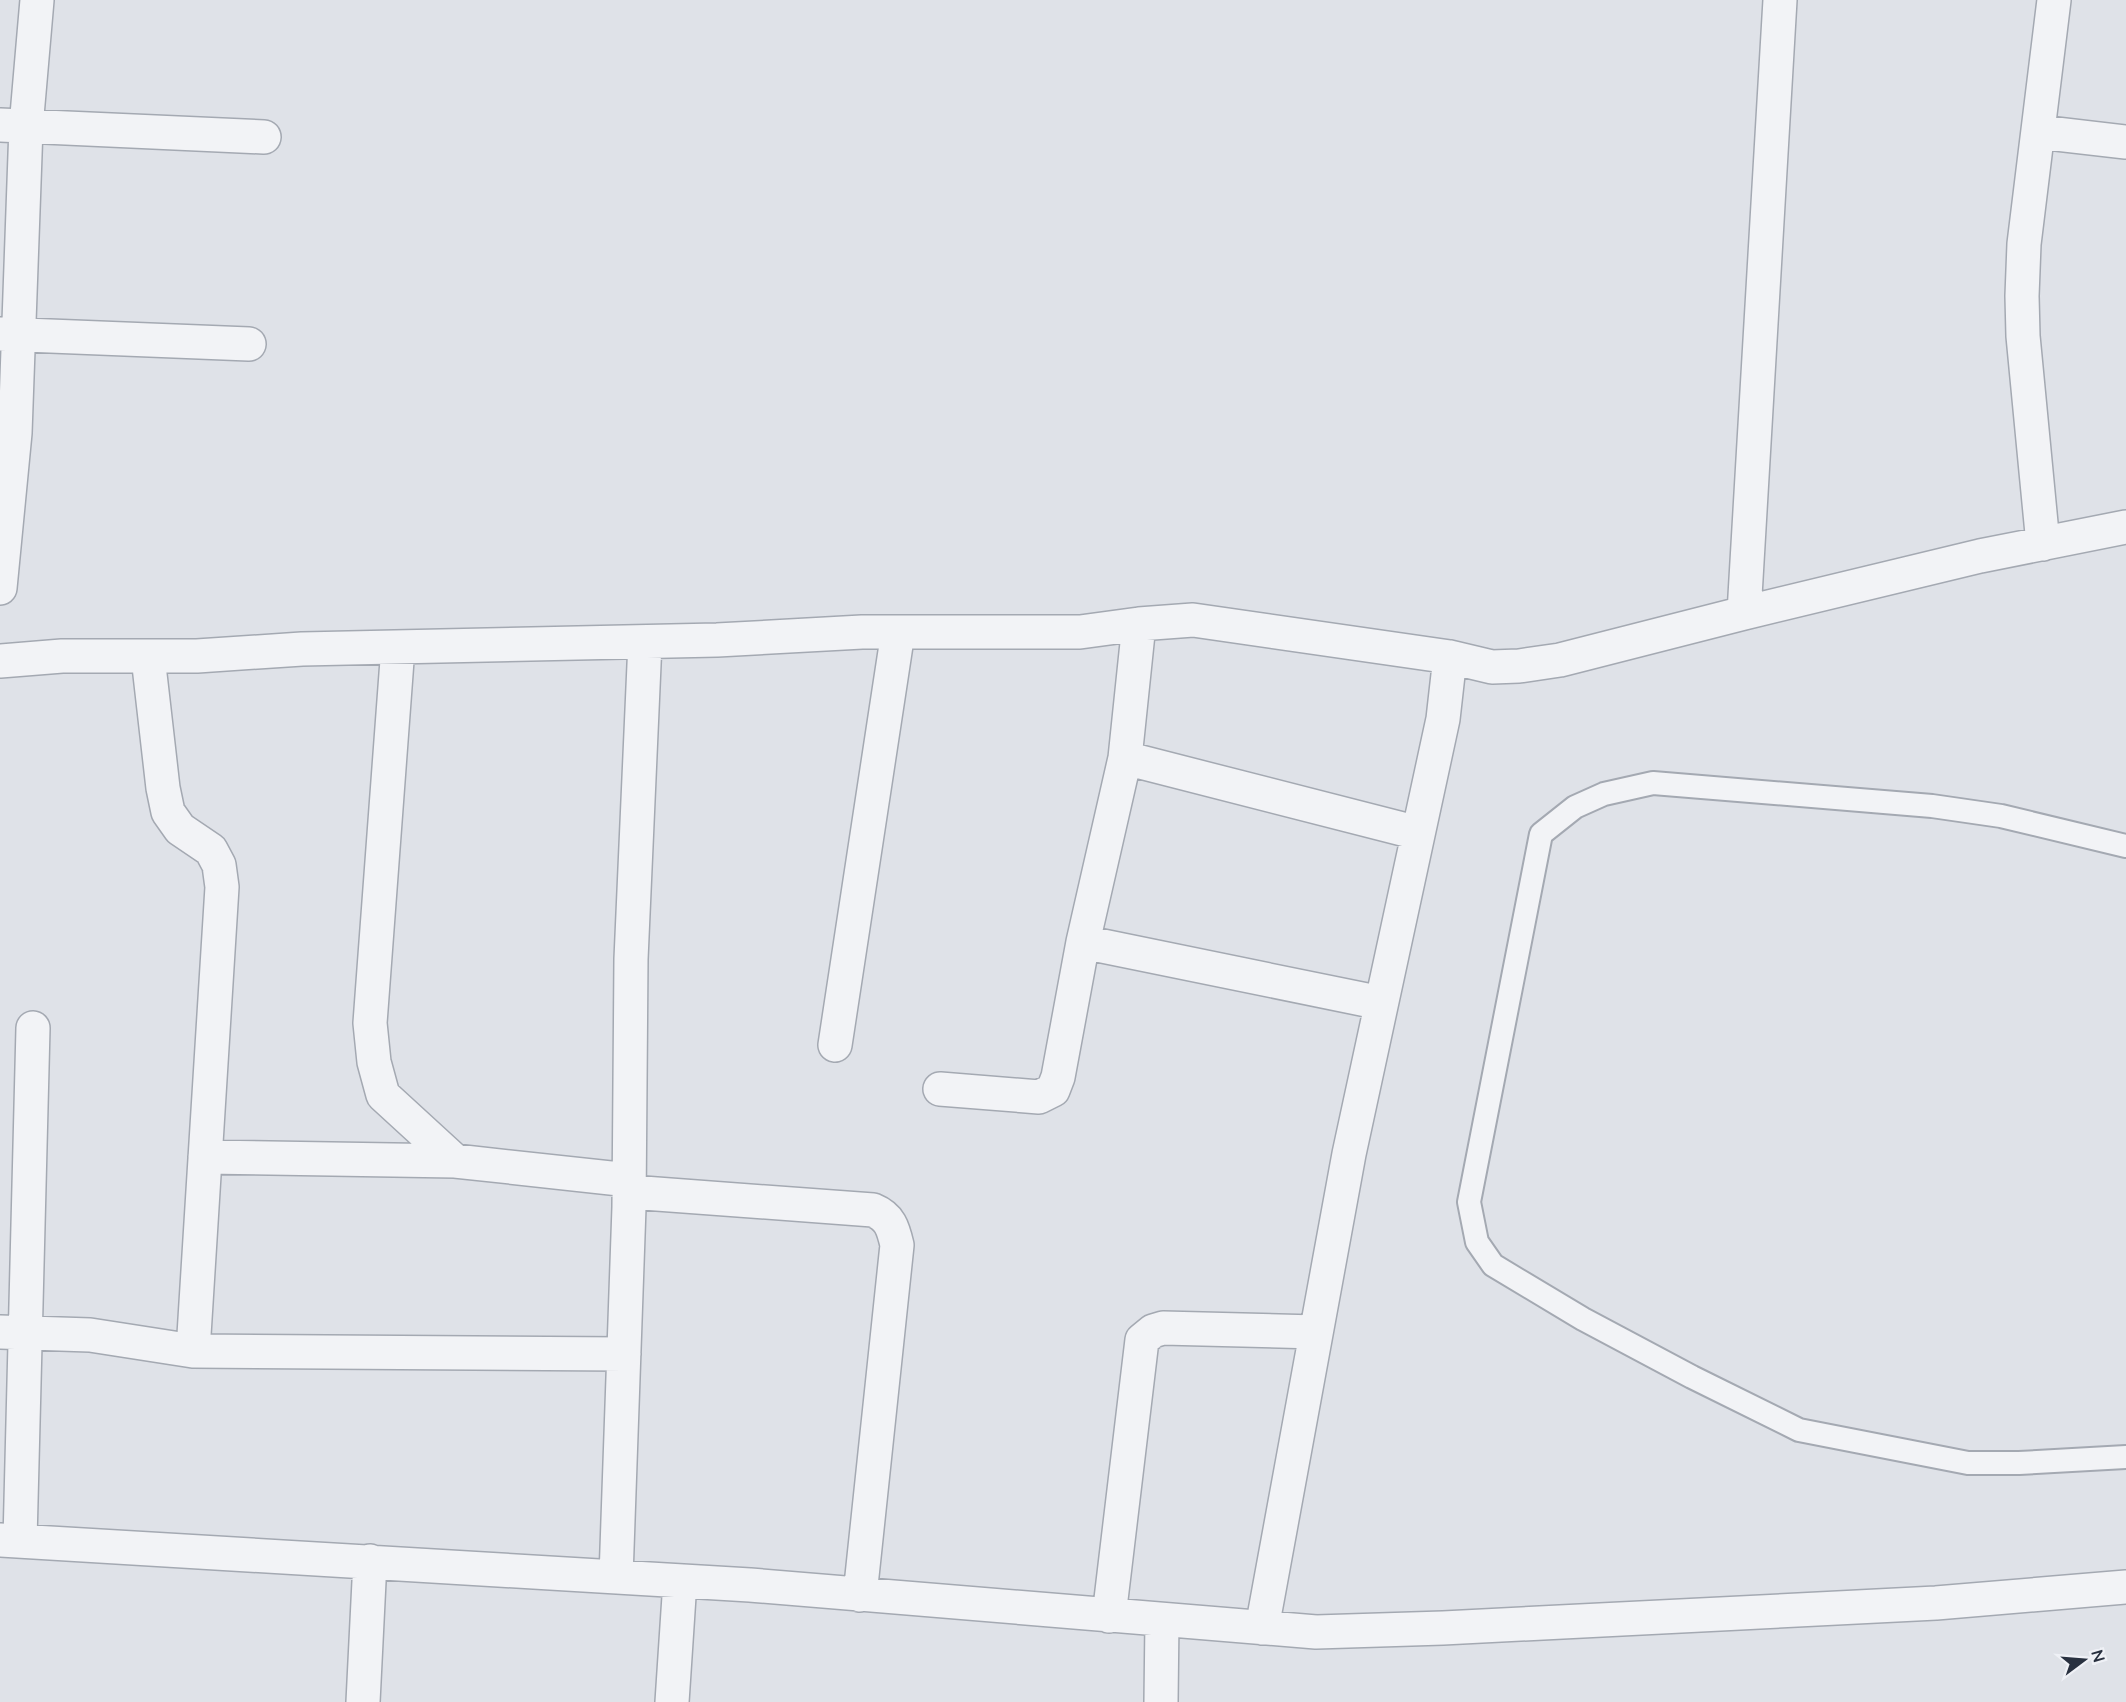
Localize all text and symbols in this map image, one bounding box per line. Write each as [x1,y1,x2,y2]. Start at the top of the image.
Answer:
north arrow [2054,1630,2114,1690]
text: N [2087,1647,2110,1664]

